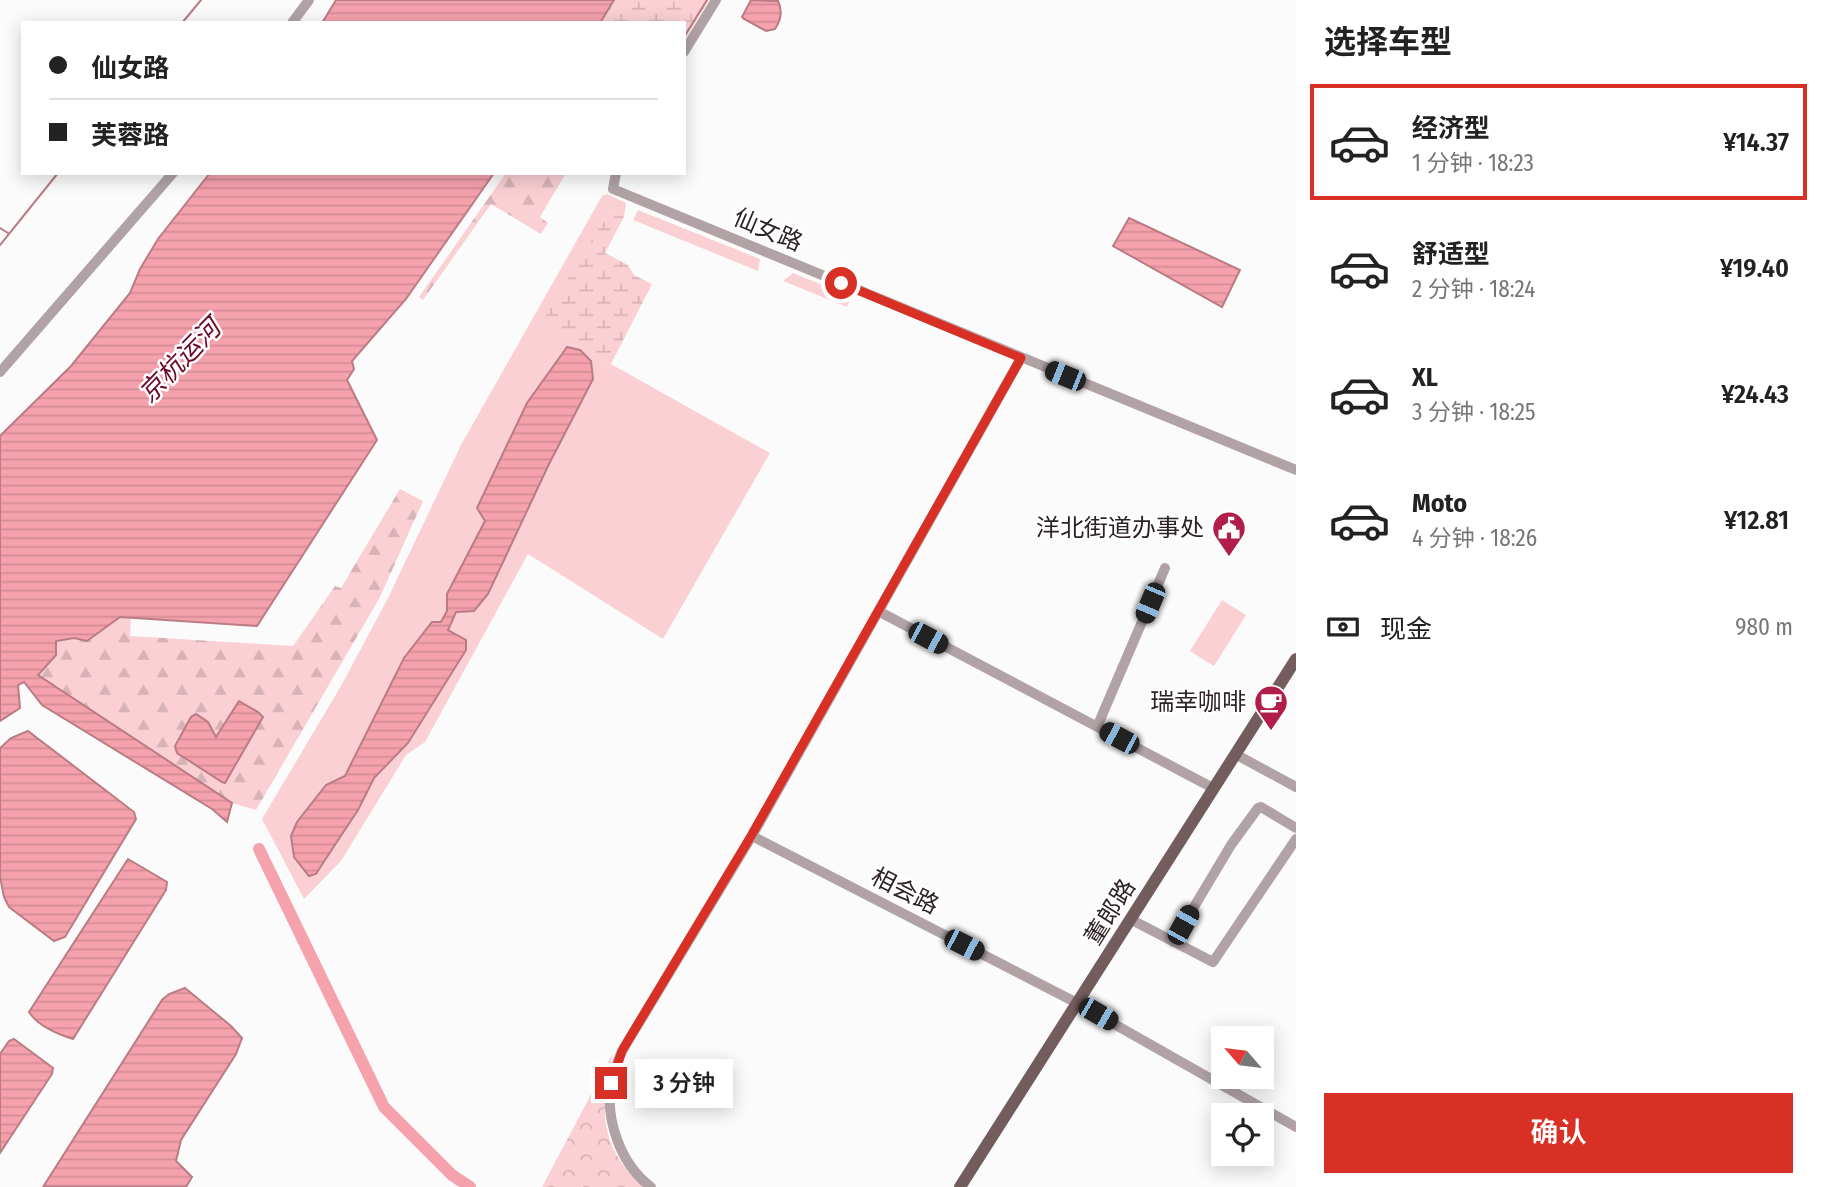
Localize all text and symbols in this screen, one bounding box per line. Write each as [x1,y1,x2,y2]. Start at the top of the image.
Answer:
text: 选择车型 [1324,23,1452,61]
text: 仙女路 [91,53,169,84]
icon: car [1328,111,1391,174]
text: 经济型 [1412,113,1490,144]
text: 芙蓉路 [91,120,169,151]
text: ¥14.37 [1723,127,1789,158]
text: 1 分钟 · 18:23 [1412,149,1534,177]
street label: 仙女路 [729,203,807,257]
icon: car [1328,237,1391,300]
text: 舒适型 [1412,239,1490,270]
text: ¥19.40 [1720,253,1789,284]
route start [825,267,857,299]
text: 2 分钟 · 18:24 [1412,275,1535,303]
water label: 京杭运河 [133,309,231,409]
car [1042,358,1089,394]
text: XL [1412,362,1438,393]
icon: car [1328,363,1391,426]
text: ¥24.43 [1721,379,1789,410]
text: 3 分钟 · 18:25 [1412,398,1536,426]
text: Moto [1412,488,1467,519]
icon: car [1328,489,1391,552]
text: ¥12.81 [1724,505,1789,536]
public building icon: 洋北街道办事处 [1210,509,1248,558]
place label: 洋北街道办事处 [1036,514,1204,542]
text: 4 分钟 · 18:26 [1412,524,1537,552]
car [1133,580,1168,626]
icon: cash [1324,608,1362,646]
text: 980 m [1735,613,1793,641]
text: 现金 [1380,614,1432,645]
car [905,619,952,657]
cafe icon: 瑞幸咖啡 [1252,683,1290,732]
place label: 瑞幸咖啡 [1150,688,1246,716]
car [1096,719,1143,757]
street label: 相会路 [867,862,943,920]
street label: 董郎路 [1079,874,1141,950]
car [1164,902,1203,948]
car [941,926,988,964]
car [1075,994,1122,1034]
north arrow [1211,1026,1274,1088]
map controls [1211,1026,1274,1166]
callout: 3 分钟 [636,1058,734,1108]
route end [595,1067,627,1099]
text: 3 分钟 [653,1069,715,1097]
button: 确认 [1324,1093,1793,1173]
button: locate [1211,1103,1274,1166]

